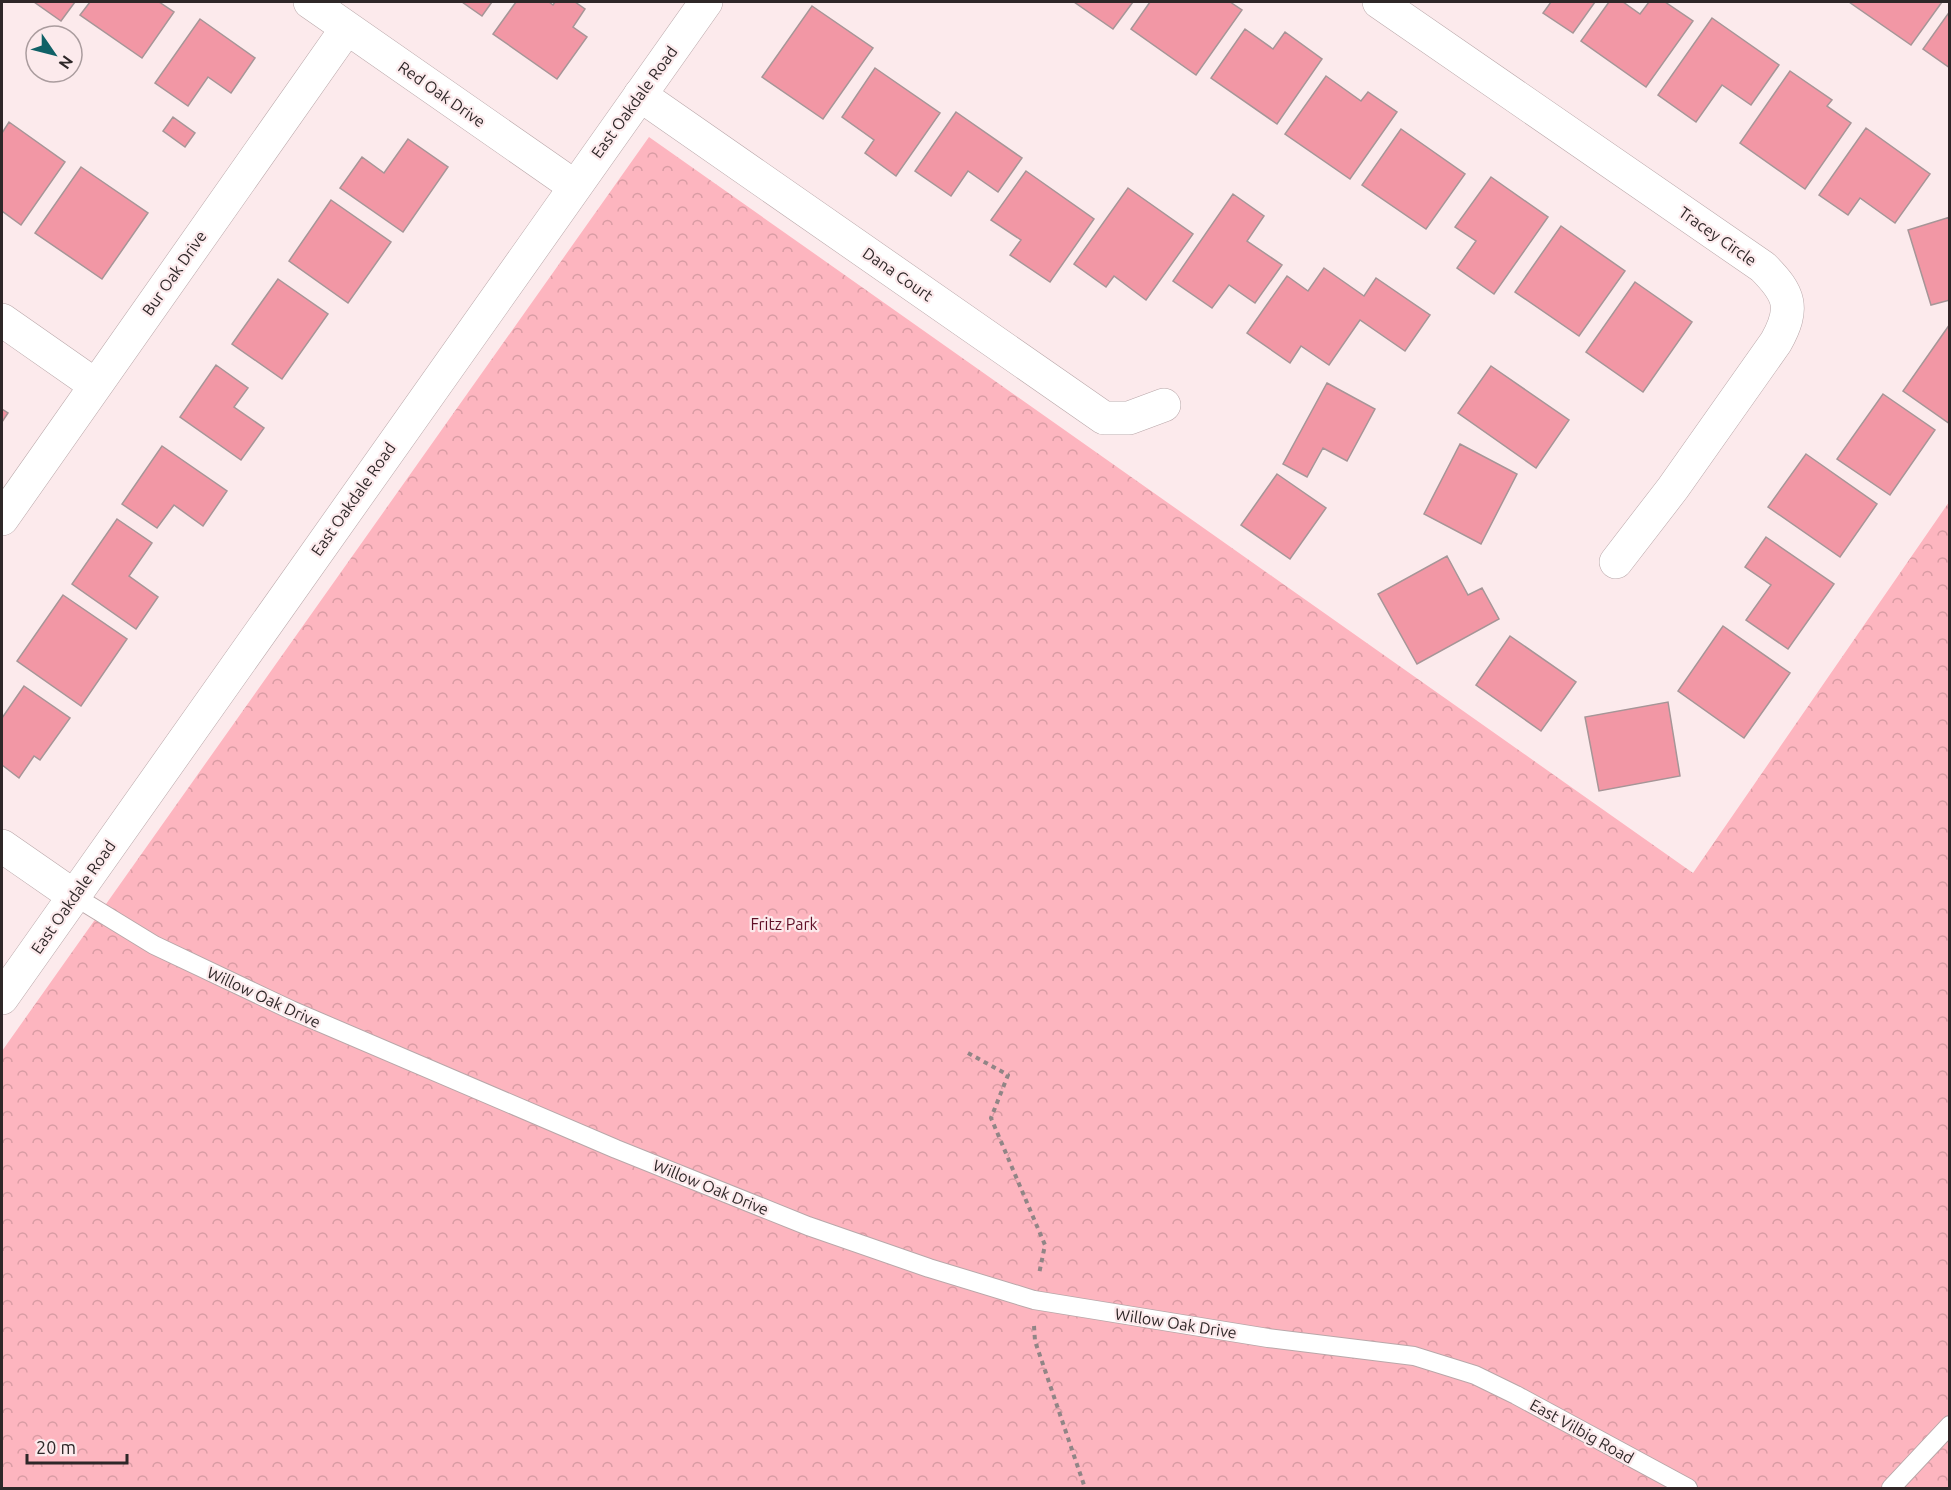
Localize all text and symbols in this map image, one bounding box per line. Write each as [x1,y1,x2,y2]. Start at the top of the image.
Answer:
north arrow [24,24,84,84]
street label: East Oakdale Road [587,43,681,161]
text: N [55,53,77,73]
street label: Red Oak Drive [395,57,489,131]
street label: Tracey Circle [1676,203,1760,269]
street label: Bur Oak Drive [138,227,210,319]
street label: Dana Court [860,243,937,305]
street label: East Oakdale Road [307,439,399,559]
street label: East Oakdale Road [27,837,119,957]
park label: Fritz Park [750,915,818,933]
street label: Willow Oak Drive [204,963,324,1031]
street label: Willow Oak Drive [651,1156,771,1218]
street label: Willow Oak Drive [1114,1304,1238,1342]
street label: East Vilbig Road [1527,1395,1637,1467]
scale bar [27,1427,128,1465]
text: 20 m [36,1437,76,1457]

